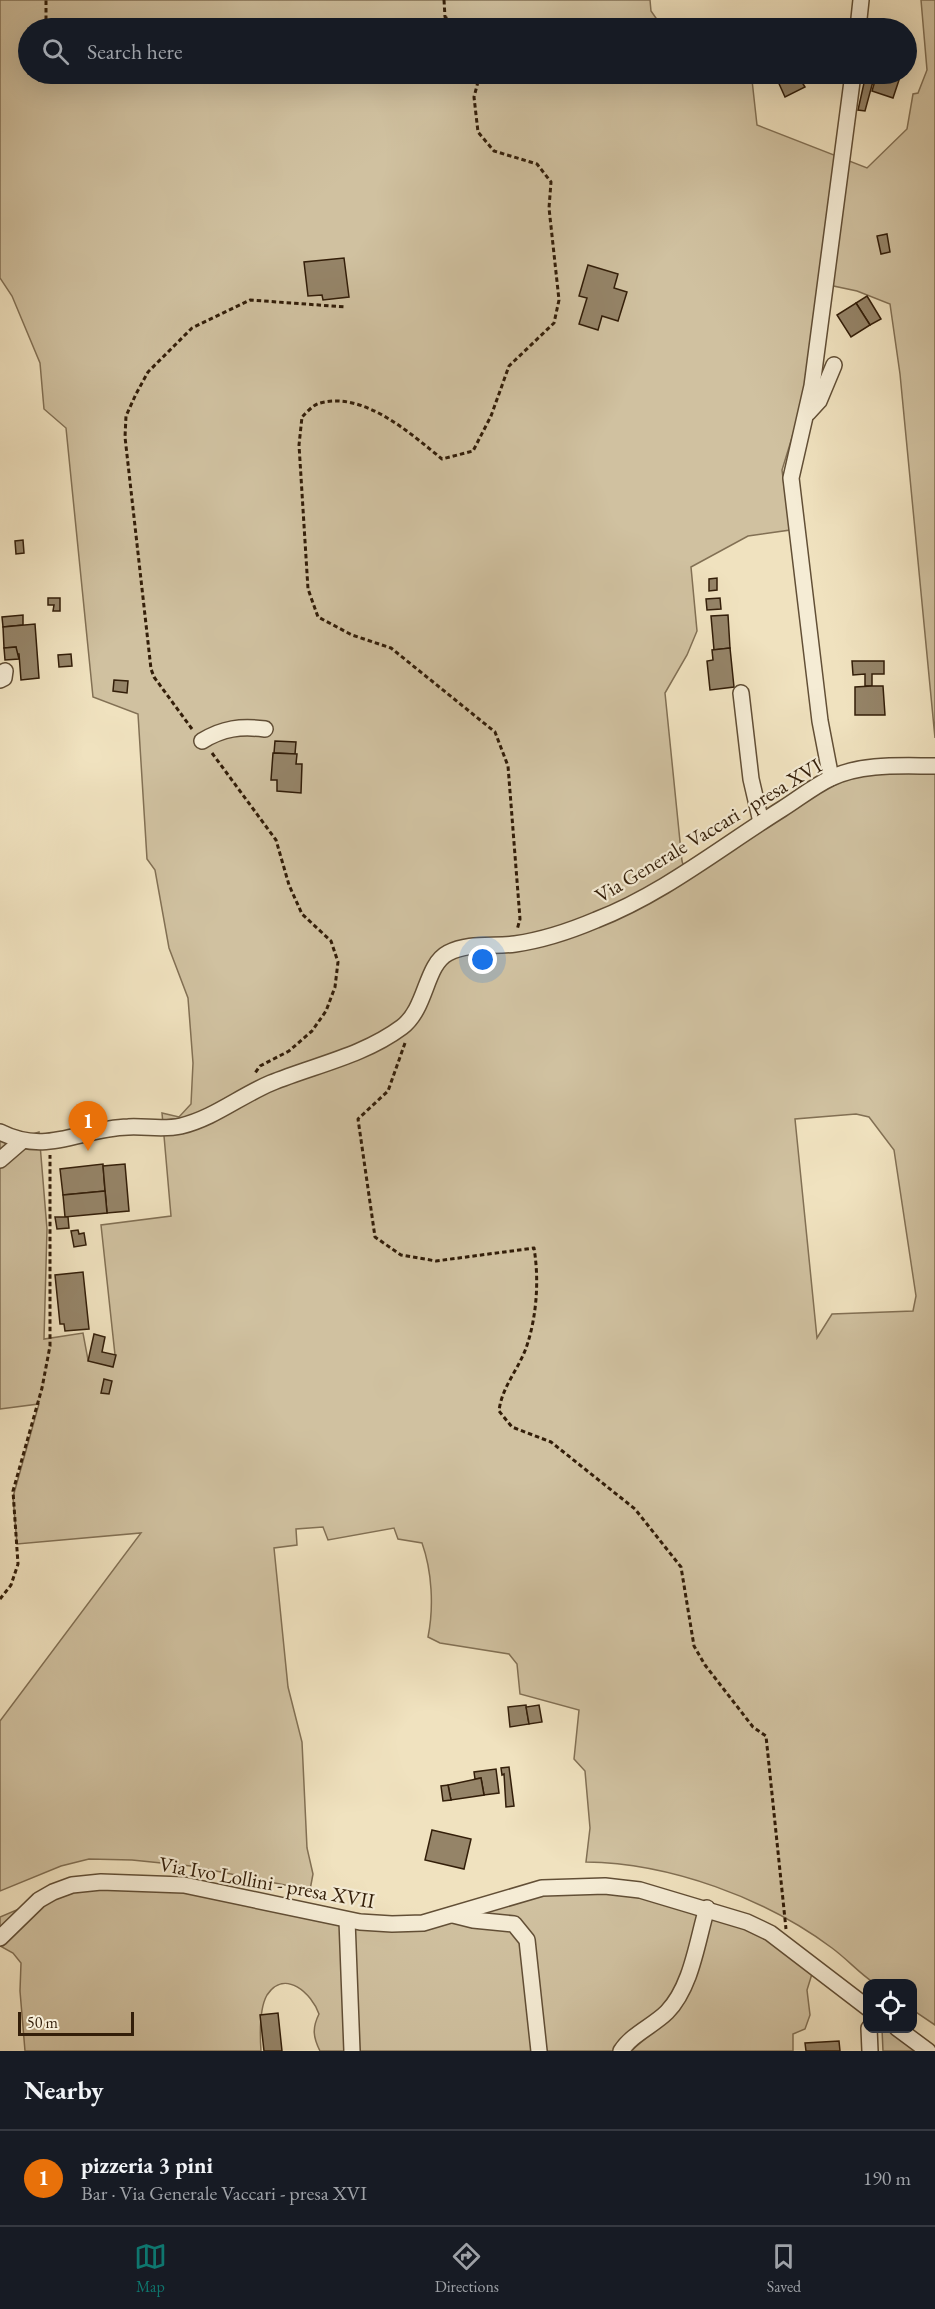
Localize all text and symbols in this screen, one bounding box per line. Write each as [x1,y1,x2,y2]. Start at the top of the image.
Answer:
search box [18,18,917,84]
icon: search [39,35,72,68]
text: Search here [87,37,182,66]
street label: Via Generale Vaccari - presa XVI [590,751,826,909]
your location [468,945,497,974]
pin: 1 [68,1102,107,1151]
street label: Via Ivo Lollini - presa XVII [157,1850,377,1914]
map controls [863,1979,917,2033]
button: locate [863,1979,917,2033]
scale bar [18,2009,134,2036]
text: 50 m [27,2012,58,2033]
text: Nearby [24,2073,104,2107]
text: pizzeria 3 pini [81,2151,213,2180]
text: 1 [38,2165,49,2191]
text: 190 m [863,2165,911,2191]
text: Bar · Via Generale Vaccari - presa XVI [81,2180,367,2206]
tab: Map [134,2240,167,2297]
tab: Directions [435,2240,499,2297]
tab: Saved [767,2240,801,2297]

